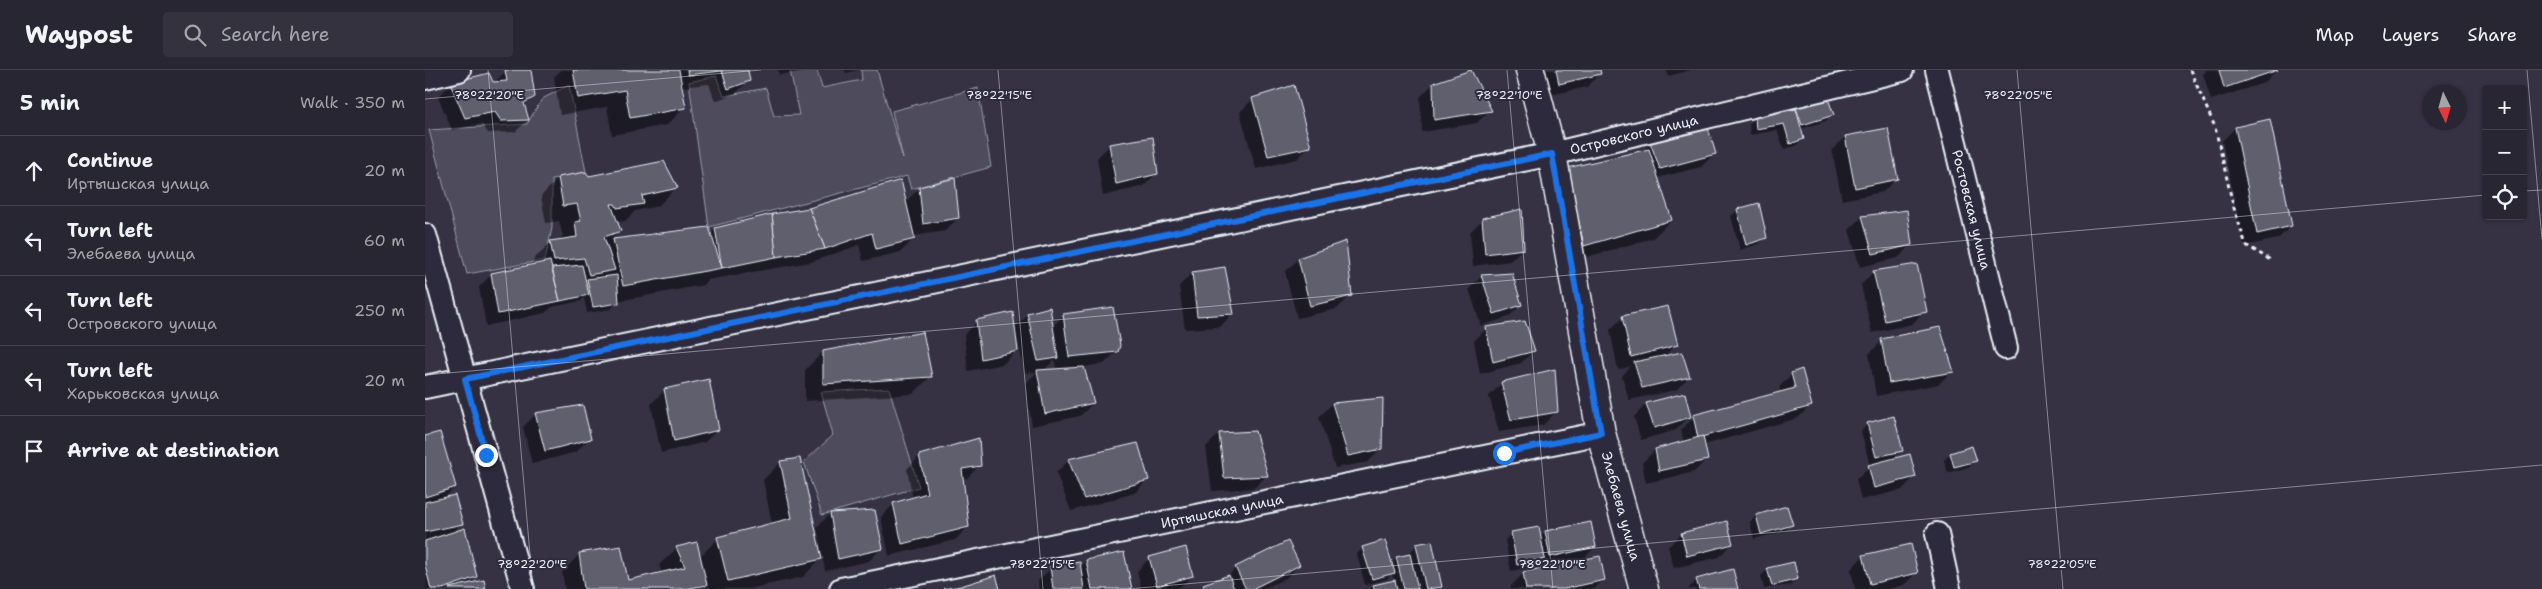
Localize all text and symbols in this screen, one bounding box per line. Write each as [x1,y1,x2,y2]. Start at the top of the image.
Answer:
search box [163,12,513,57]
text: Waypost [25,19,133,51]
icon: search [181,21,209,49]
text: Search here [221,22,329,47]
text: Map [2316,23,2354,47]
text: Layers [2382,23,2439,47]
text: Share [2467,23,2517,47]
north arrow [2422,85,2467,130]
map controls [2482,85,2527,220]
button: + [2482,85,2527,130]
text: 78°22'20"E [454,87,524,103]
text: 78°22'15"E [966,87,1032,103]
text: 78°22'10"E [1475,87,1543,103]
text: 78°22'05"E [1983,87,2053,103]
text: 5 min [20,89,80,117]
text: Walk · 350 m [300,92,405,113]
street label: Островского улица [1568,110,1700,158]
button: − [2482,130,2527,175]
text: Continue [67,148,153,173]
street label: Ростовская улица [1948,148,1995,272]
icon: ahead [20,157,48,185]
text: 20 m [364,160,405,181]
text: Иртышская улица [67,173,209,194]
button: locate [2482,175,2527,220]
text: Turn left [67,218,153,243]
icon: left [20,227,48,255]
text: 60 m [364,230,405,251]
text: Элебаева улица [67,243,195,264]
text: Turn left [67,288,153,313]
icon: left [20,297,48,325]
text: 250 m [354,300,405,321]
text: Островского улица [67,313,217,334]
text: Turn left [67,358,153,383]
icon: left [20,367,48,395]
text: 20 m [364,370,405,391]
text: Харьковская улица [67,383,219,404]
icon: arrive [20,437,48,465]
text: Arrive at destination [67,438,279,463]
route start [1493,442,1516,465]
route end [475,444,498,467]
street label: Элебаева улица [1598,450,1645,563]
street label: Иртышская улица [1159,489,1285,532]
text: 78°22'20"E [497,556,567,572]
text: 78°22'15"E [1009,556,1075,572]
text: 78°22'10"E [1518,556,1586,572]
text: 78°22'05"E [2027,556,2097,572]

